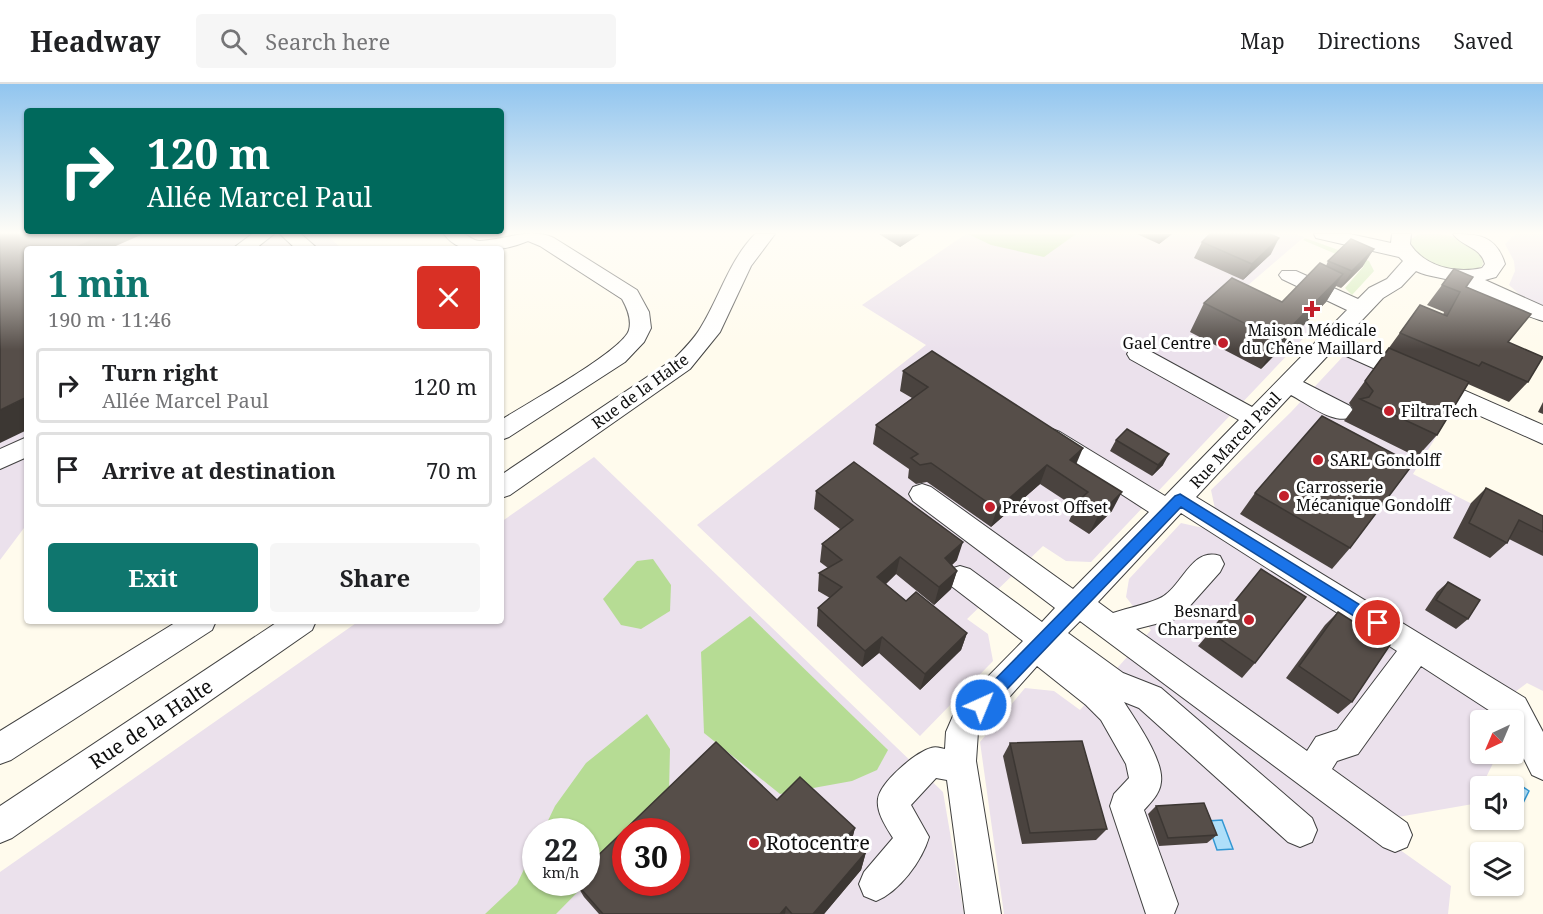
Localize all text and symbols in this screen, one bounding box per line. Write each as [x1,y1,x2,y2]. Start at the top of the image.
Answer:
search box [196,14,616,68]
text: Headway [30,22,160,60]
icon: search [217,25,250,58]
text: Search here [265,26,390,56]
text: Map [1240,27,1285,55]
text: Directions [1318,27,1420,55]
text: Saved [1453,27,1513,55]
text: 120 m [147,124,271,181]
icon: right [48,132,126,210]
text: Allée Marcel Paul [147,178,372,215]
text: 1 min [48,259,150,308]
button: close [417,266,480,329]
marker: Maison Médicale du Chêne Maillard [1303,300,1321,318]
text: 190 m · 11:46 [48,306,171,333]
place label: Maison Médicale du Chêne Maillard [1241,319,1383,359]
place label: Gael Centre [1122,332,1211,354]
marker: Gael Centre [1216,336,1230,350]
street label: Rue de la Halte [587,348,693,434]
text: Turn right [102,357,218,387]
icon: right [51,369,84,402]
text: 120 m [414,371,477,401]
text: Allée Marcel Paul [102,387,269,414]
street label: Rue Marcel Paul [1185,387,1285,493]
place label: FiltraTech [1401,400,1478,422]
marker: FiltraTech [1382,404,1396,418]
place label: SARL Gondolff [1330,449,1442,471]
icon: arrive [51,453,84,486]
marker: SARL Gondolff [1311,453,1325,467]
text: Arrive at destination [102,455,336,485]
text: 70 m [426,455,477,485]
place label: Carrosserie Mécanique Gondolff [1296,476,1453,516]
marker: Carrosserie Mécanique Gondolff [1277,489,1291,503]
place label: Prévost Offset [1002,496,1108,518]
marker: Prévost Offset [983,500,997,514]
button: Exit [48,543,258,612]
button: Share [270,543,480,612]
pin [1352,597,1403,648]
place label: Besnard Charpente [1158,600,1237,640]
icon: arrive [1361,606,1394,639]
marker: Besnard Charpente [1242,613,1256,627]
street label: Rue de la Halte [84,672,218,775]
position arrow [949,673,1013,737]
north arrow [1470,710,1524,764]
map controls [1470,710,1524,896]
button: sound [1470,776,1524,830]
speed limit sign: 30 [612,818,690,896]
text: 22 [544,829,578,870]
place label: Rotocentre [766,829,870,856]
marker: Rotocentre [747,836,761,850]
button: layers [1470,842,1524,896]
text: km/h [543,862,579,882]

